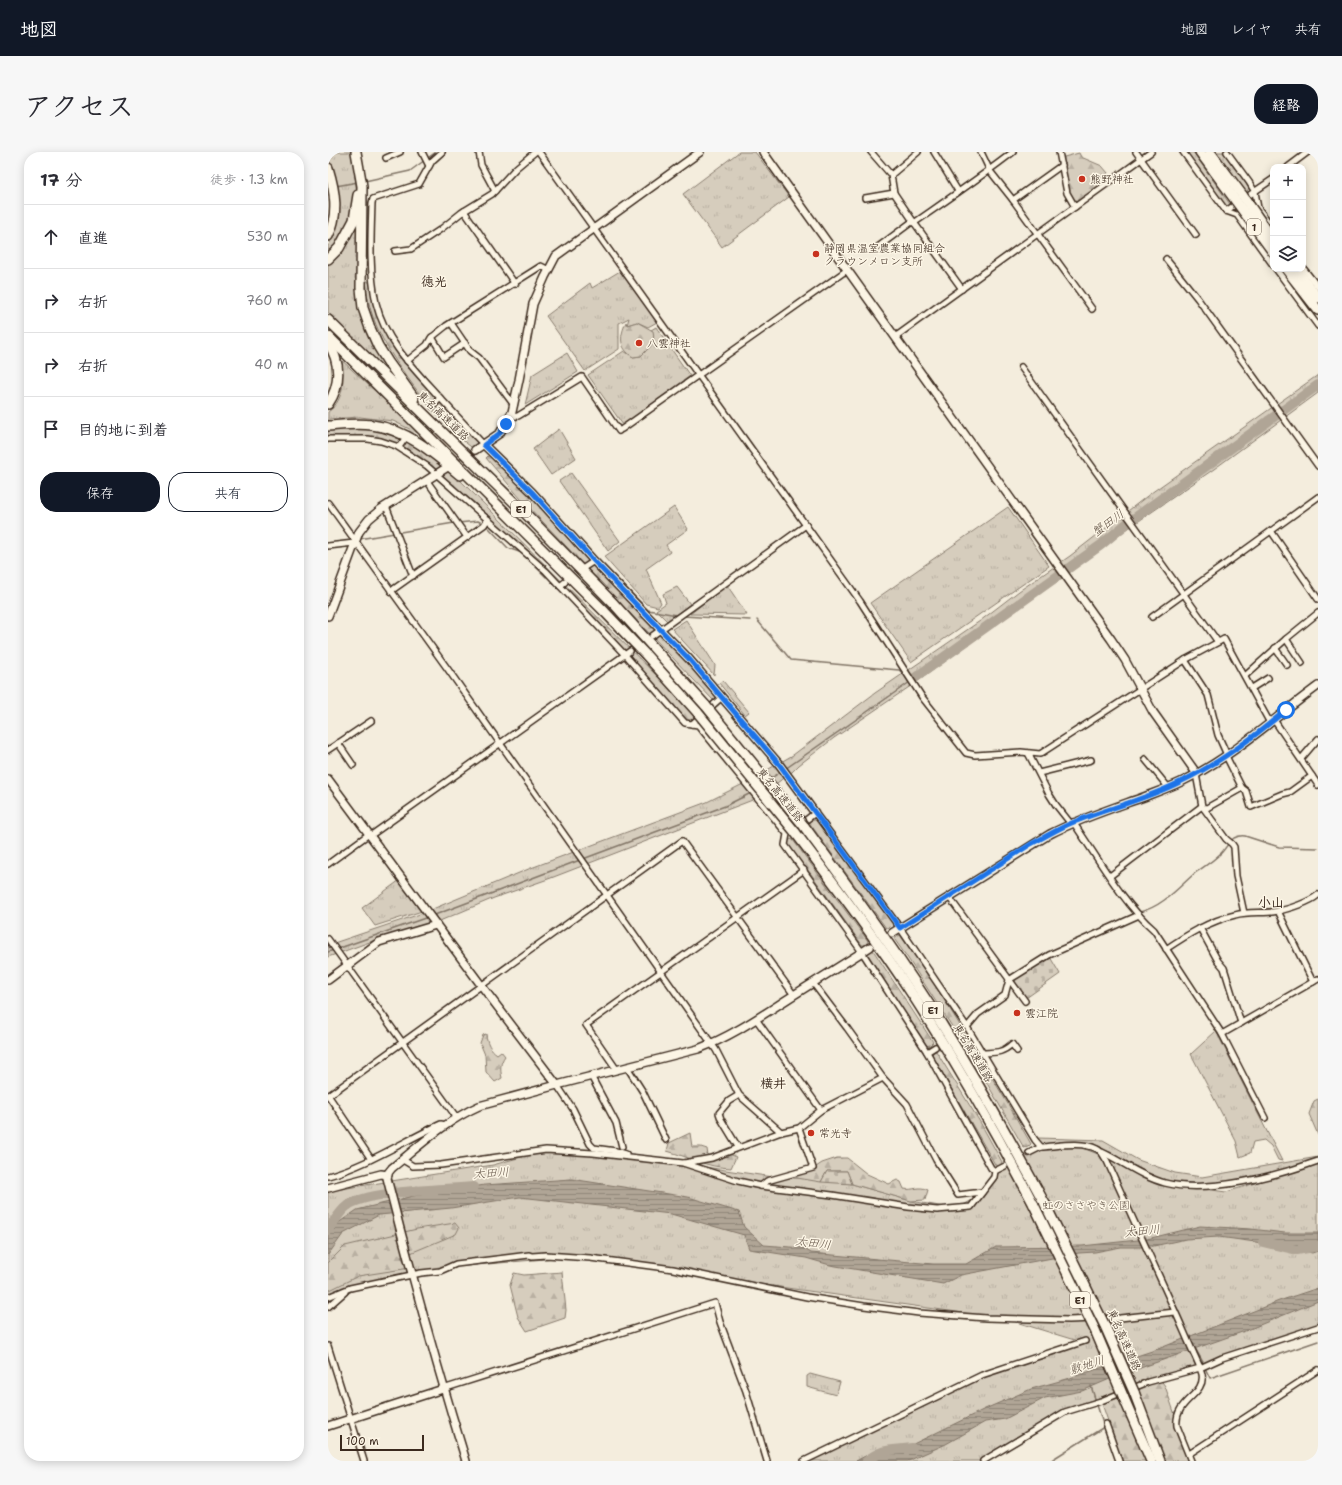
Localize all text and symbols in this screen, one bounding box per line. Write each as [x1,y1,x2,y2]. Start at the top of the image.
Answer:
text: 地図 [20,17,58,42]
text: 地図 [1181,20,1209,38]
text: レイヤ [1231,20,1272,38]
text: 共有 [1294,20,1322,38]
button: 経路 [1254,84,1318,124]
text: アクセス [24,87,134,125]
map controls [1270,164,1306,272]
button: + [1270,164,1306,200]
text: 17 分 [40,169,82,191]
text: 徒歩 · 1.3 km [210,171,288,188]
place label: 熊野神社 [1090,172,1134,187]
marker: 熊野神社 [1077,174,1087,184]
button: − [1270,200,1306,236]
road number: 1 [1247,219,1261,235]
icon: ahead [40,226,62,248]
text: 直進 [78,228,108,248]
text: 530 m [247,228,288,245]
button: layers [1270,236,1306,272]
place label: 静岡県温室農業協同組合 クラウンメロン支所 [824,241,945,269]
marker: 静岡県温室農業協同組合 クラウンメロン支所 [811,249,821,259]
district label: 徳光 [421,273,447,290]
icon: right [40,290,62,312]
text: 右折 [78,292,108,312]
text: 760 m [246,292,288,309]
place label: 八雲神社 [647,336,691,351]
marker: 八雲神社 [634,338,644,348]
icon: right [40,354,62,376]
text: 右折 [78,356,108,376]
text: 40 m [254,356,288,373]
street label: 東名高速道路 [414,388,472,444]
route end [497,415,515,433]
icon: arrive [40,418,62,440]
text: 目的地に到着 [78,420,168,440]
button: 保存 [40,472,160,512]
button: 共有 [168,472,288,512]
road number: E1 [511,501,531,517]
water label: 蟹田川 [1089,506,1127,540]
route start [1277,701,1295,719]
street label: 東名高速道路 [753,765,807,825]
district label: 小山 [1258,894,1284,911]
road number: E1 [923,1002,943,1018]
place label: 雲江院 [1025,1006,1058,1021]
marker: 雲江院 [1012,1008,1022,1018]
street label: 東名高速道路 [950,1021,996,1085]
district label: 横井 [760,1075,786,1092]
place label: 常光寺 [819,1126,852,1141]
marker: 常光寺 [806,1128,816,1138]
water label: 太田川 [472,1164,510,1182]
park label: 虹のささやき公園 [1042,1198,1130,1213]
water label: 太田川 [1123,1221,1161,1241]
water label: 太田川 [794,1233,832,1253]
road number: E1 [1070,1292,1090,1308]
street label: 東名高速道路 [1104,1307,1144,1373]
water label: 敷地川 [1067,1352,1107,1378]
scale bar [340,1433,424,1452]
text: 100 m [346,1434,379,1449]

